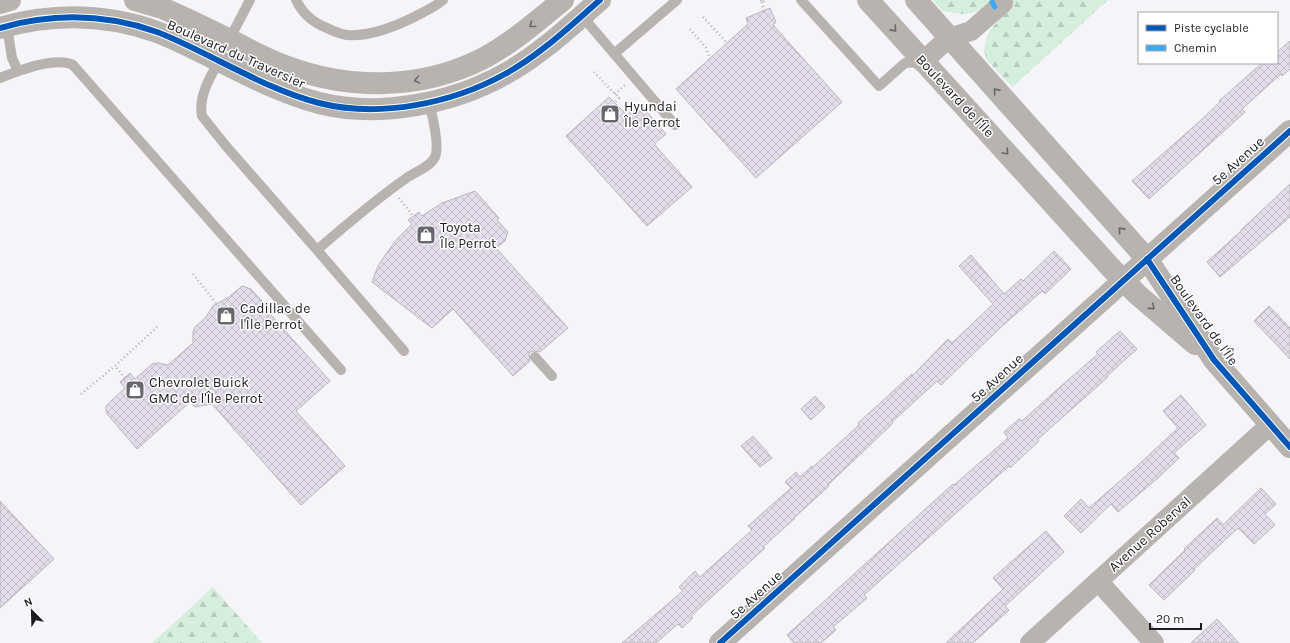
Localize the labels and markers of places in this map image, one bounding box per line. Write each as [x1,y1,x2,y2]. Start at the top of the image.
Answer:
place label: Hyundai Île Perrot [623,98,680,131]
shop icon: Hyundai Île Perrot [599,103,621,125]
place label: Toyota Île Perrot [439,219,496,252]
shop icon: Toyota Île Perrot [415,224,437,246]
place label: Cadillac de l'Île Perrot [240,300,310,333]
shop icon: Cadillac de l'Île Perrot [215,305,237,327]
place label: Chevrolet Buick GMC de l'Île Perrot [149,374,263,407]
shop icon: Chevrolet Buick GMC de l'Île Perrot [124,379,146,401]

